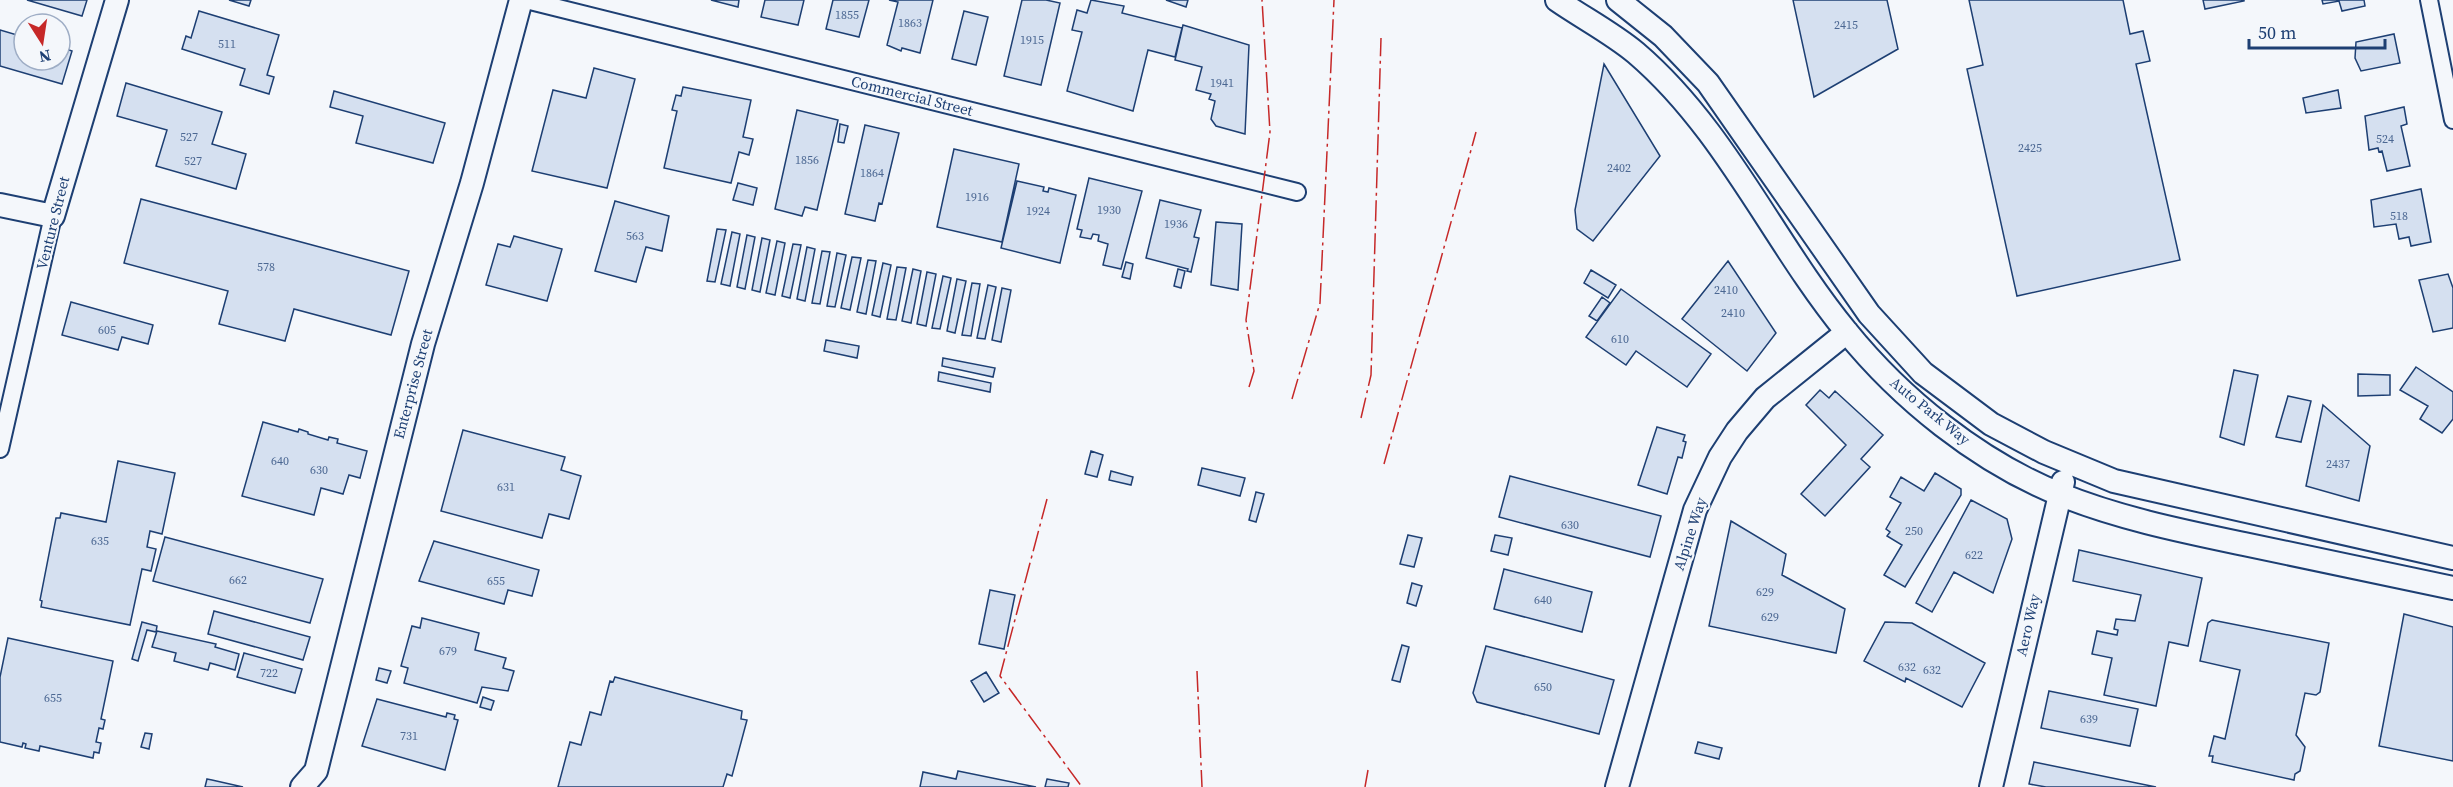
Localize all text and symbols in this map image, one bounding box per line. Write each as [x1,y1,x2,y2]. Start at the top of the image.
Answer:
house number: 1855 [835,7,859,23]
north arrow [12,12,72,72]
scale bar [2249,12,2386,50]
house number: 1863 [898,15,922,31]
house number: 2415 [1834,17,1858,33]
text: 50 m [2258,20,2296,45]
house number: 1915 [1020,32,1044,48]
house number: 511 [218,36,236,52]
text: N [37,45,53,69]
street label: Commercial Street [849,70,975,121]
house number: 1941 [1210,75,1234,91]
house number: 527 [180,129,198,145]
house number: 524 [2376,131,2394,147]
house number: 2425 [2018,140,2042,156]
house number: 1856 [795,152,819,168]
house number: 527 [184,153,202,169]
house number: 2402 [1607,160,1631,176]
house number: 1864 [860,165,884,181]
street label: Venture Street [31,174,74,272]
house number: 1916 [965,189,989,205]
house number: 1930 [1097,202,1121,218]
house number: 1924 [1026,203,1050,219]
house number: 518 [2390,208,2408,224]
house number: 1936 [1164,216,1188,232]
house number: 563 [626,228,644,244]
house number: 578 [257,259,275,275]
house number: 2410 [1714,282,1738,298]
house number: 2410 [1721,305,1745,321]
house number: 605 [98,322,116,338]
street label: Enterprise Street [388,326,437,441]
house number: 610 [1611,331,1629,347]
street label: Auto Park Way [1886,372,1975,450]
house number: 640 [271,453,289,469]
house number: 2437 [2326,456,2350,472]
house number: 630 [310,462,328,478]
house number: 631 [497,479,515,495]
street label: Alpine Way [1668,494,1711,573]
house number: 630 [1561,517,1579,533]
house number: 250 [1905,523,1923,539]
house number: 635 [91,533,109,549]
house number: 622 [1965,547,1983,563]
house number: 662 [229,572,247,588]
house number: 655 [487,573,505,589]
house number: 629 [1756,584,1774,600]
street label: Aero Way [2010,591,2045,658]
house number: 640 [1534,592,1552,608]
house number: 629 [1761,609,1779,625]
house number: 679 [439,643,457,659]
house number: 632 [1898,659,1916,675]
house number: 632 [1923,662,1941,678]
house number: 722 [260,665,278,681]
house number: 650 [1534,679,1552,695]
house number: 655 [44,690,62,706]
house number: 639 [2080,711,2098,727]
house number: 731 [400,728,418,744]

